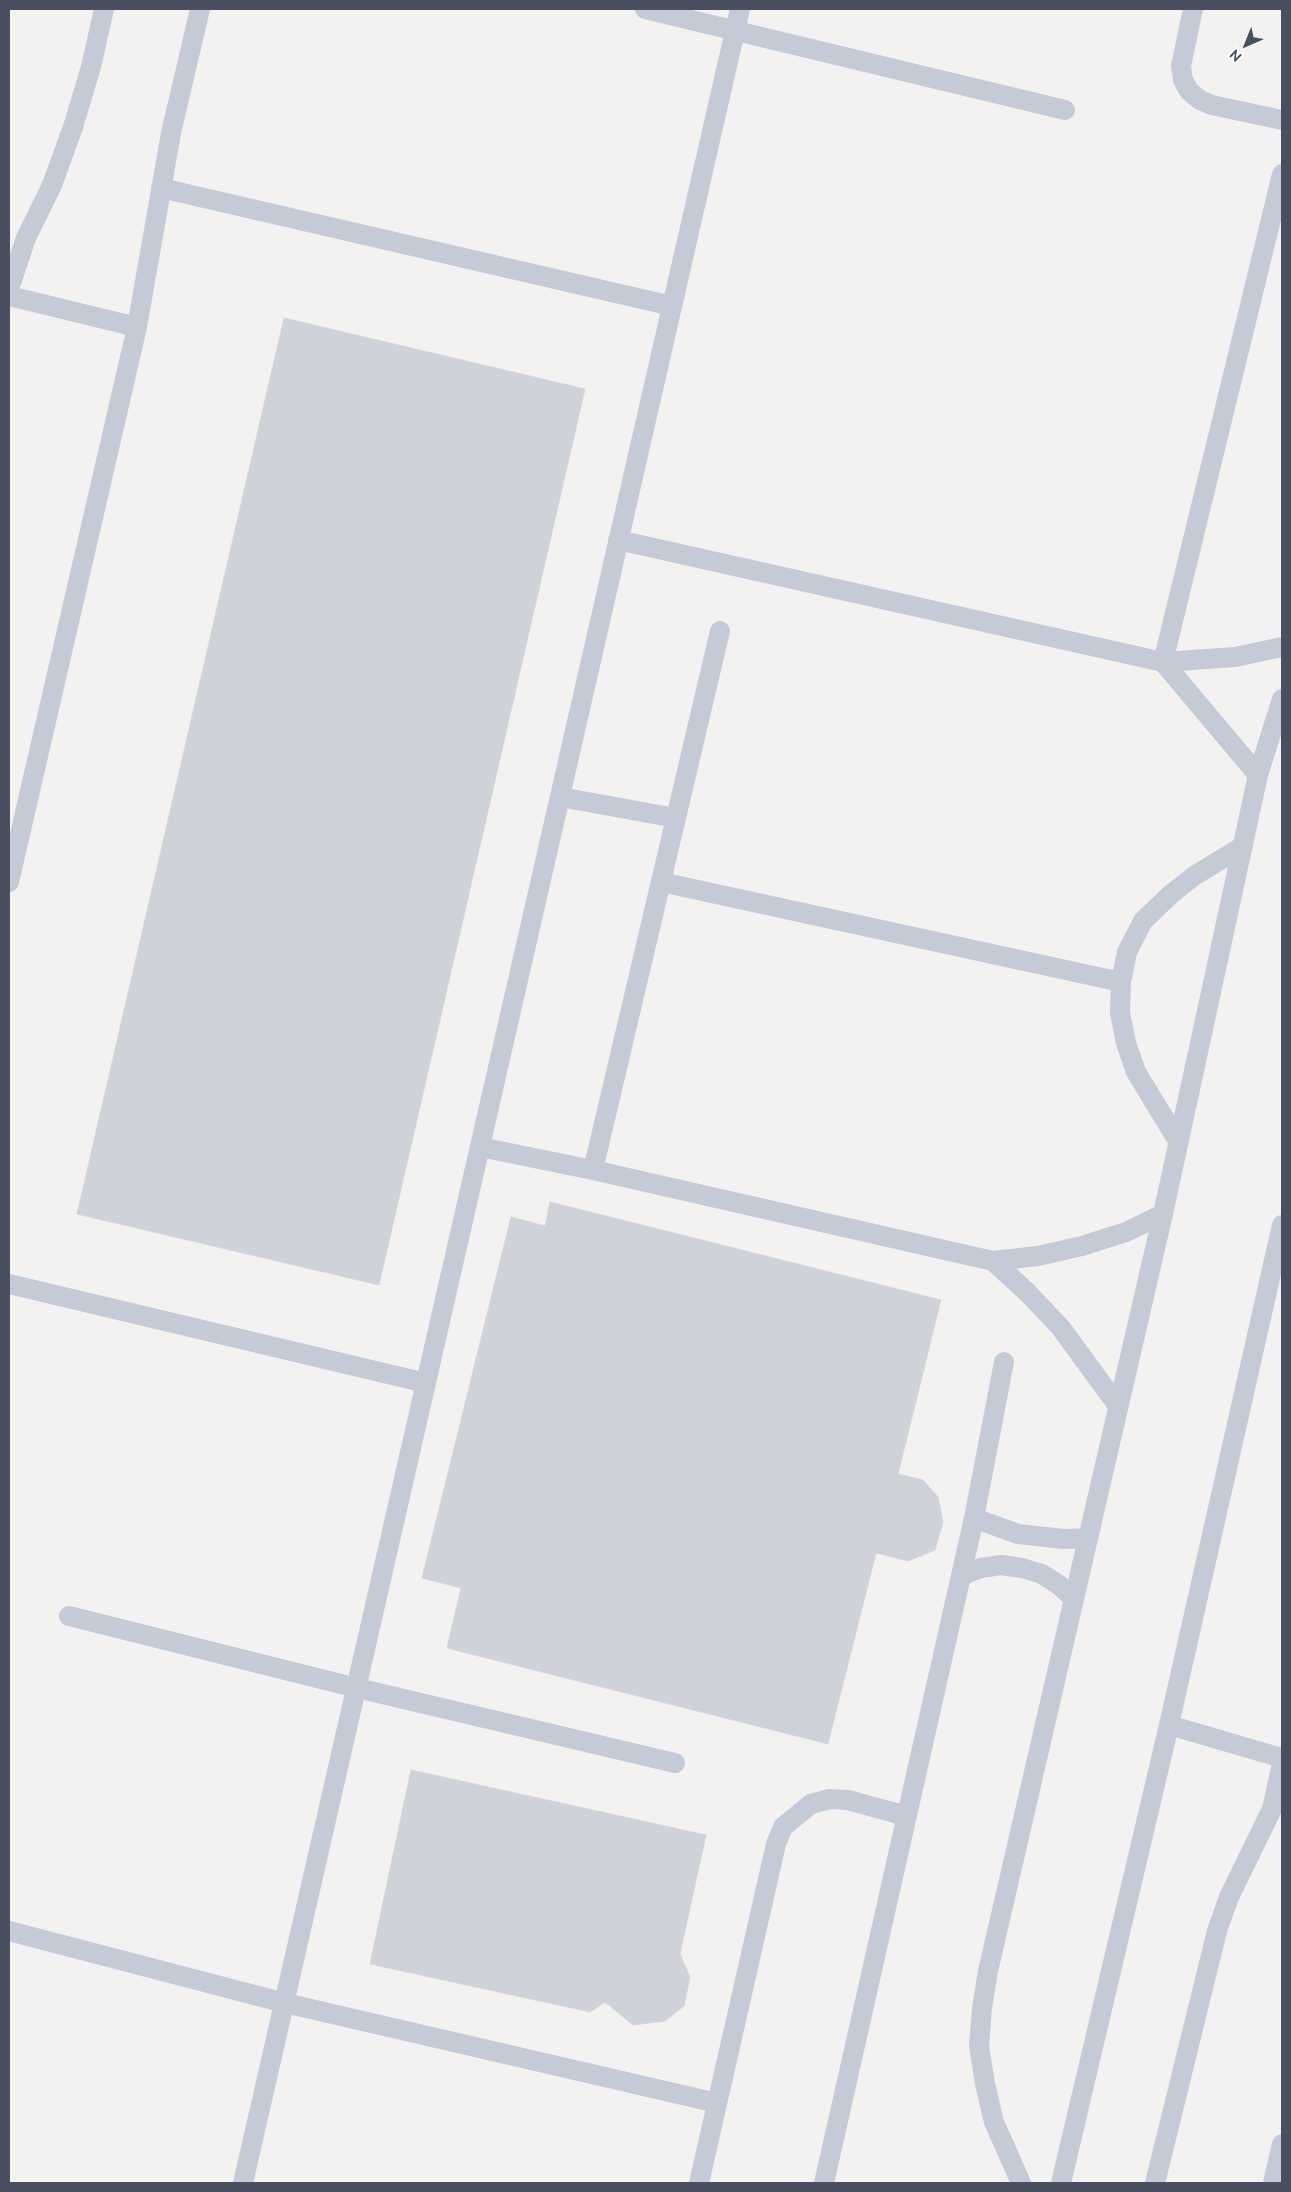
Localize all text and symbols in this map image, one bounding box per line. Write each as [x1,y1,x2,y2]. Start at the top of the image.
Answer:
north arrow [1221,20,1271,70]
text: N [1226,46,1245,65]

